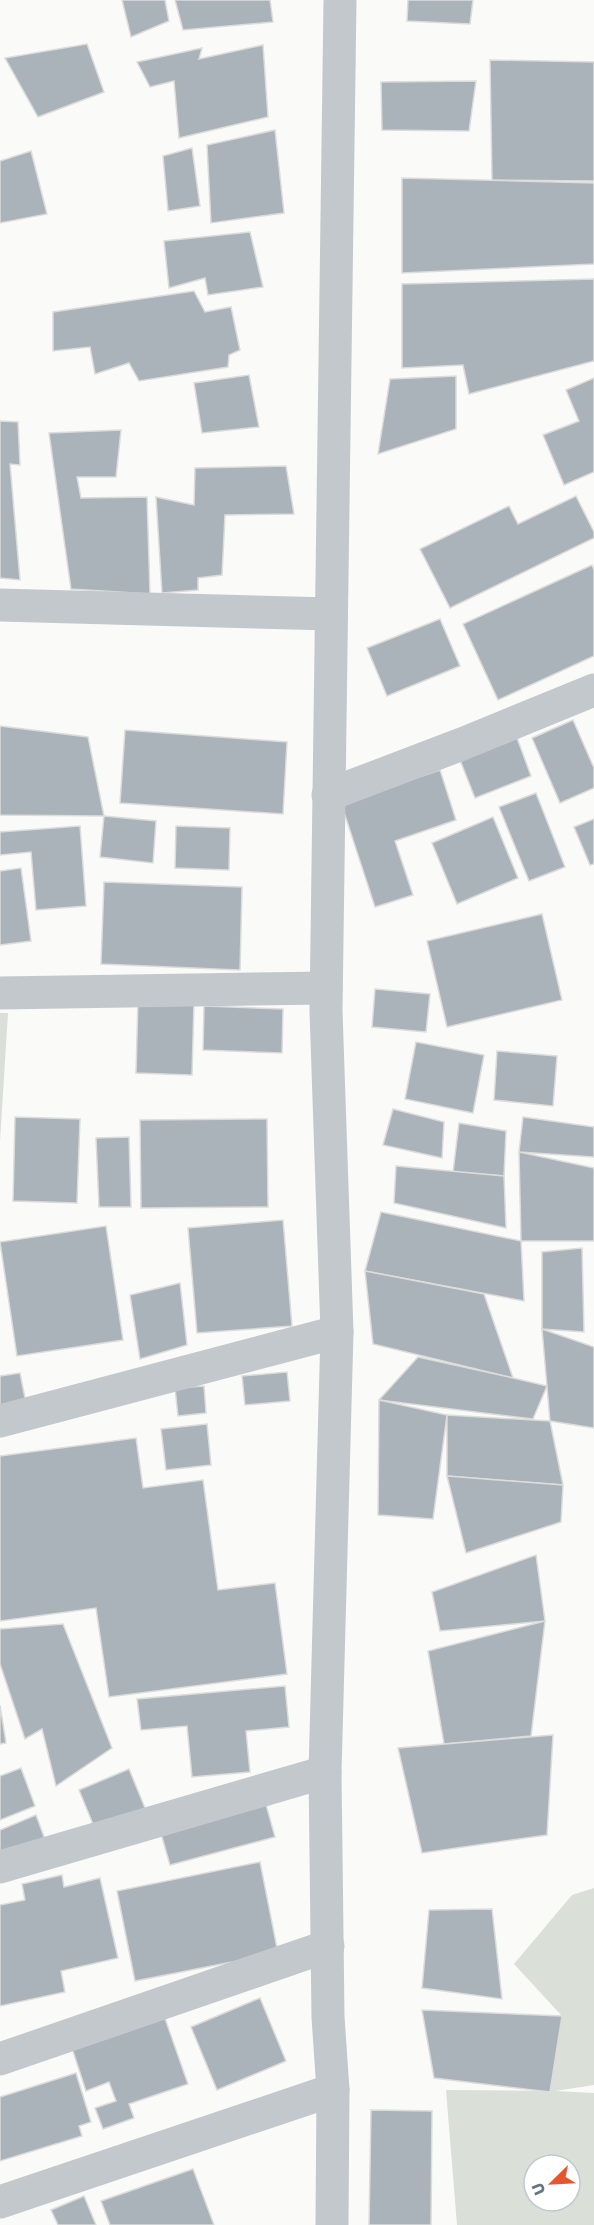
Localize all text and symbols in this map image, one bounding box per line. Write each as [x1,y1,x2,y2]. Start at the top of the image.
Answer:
north arrow [522,2153,582,2213]
text: U [526,2179,552,2199]

